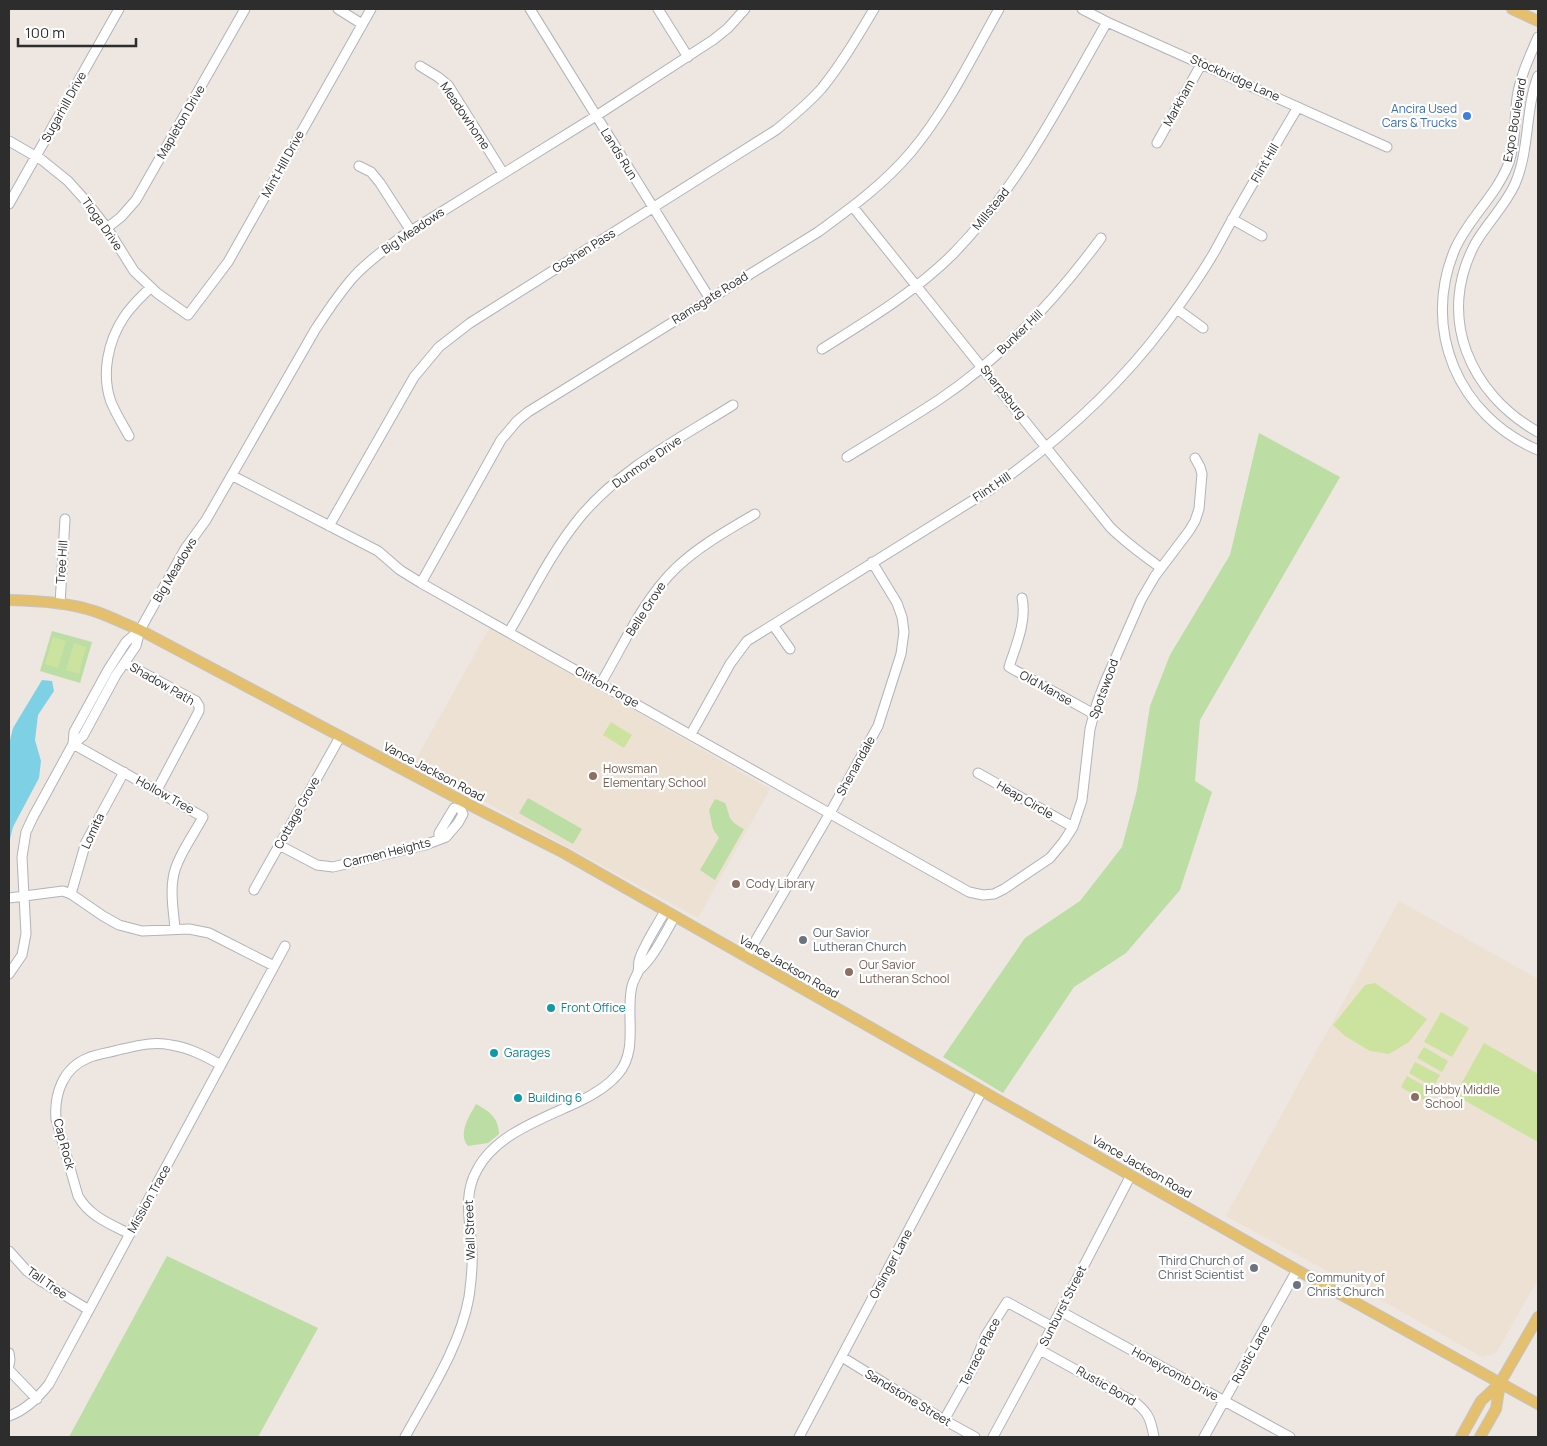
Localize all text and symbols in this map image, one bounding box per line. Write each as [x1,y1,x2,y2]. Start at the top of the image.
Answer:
scale bar [18,15,135,47]
text: 100 m [25,22,65,43]
street label: Stockbridge Lane [1188,50,1283,105]
street label: Sugarhill Drive [37,68,90,145]
street label: Markham [1159,76,1198,129]
street label: Expo Boulevard [1499,77,1530,163]
street label: Meadowhome [437,79,494,153]
street label: Mapleton Drive [152,82,209,162]
place label: Ancira Used Cars & Trucks [1382,100,1457,131]
marker: Ancira Used Cars & Trucks [1461,110,1473,122]
street label: Lands Run [597,125,642,183]
street label: Mint Hill Drive [257,127,308,200]
street label: Flint Hill [1247,140,1283,185]
street label: Millstead [968,184,1013,233]
street label: Tioga Drive [78,194,127,254]
street label: Big Meadows [378,203,448,258]
street label: Goshen Pass [549,224,619,277]
street label: Ramsgate Road [668,267,751,328]
street label: Bunker Hill [993,305,1046,358]
street label: Sharpsburg [977,361,1030,422]
street label: Dunmore Drive [609,431,685,492]
street label: Flint Hill [969,468,1014,506]
street label: Big Meadows [149,534,201,605]
street label: Tree Hill [51,540,72,584]
street label: Belle Grove [622,578,670,639]
street label: Spotswood [1085,656,1122,721]
street label: Shadow Path [127,658,198,709]
street label: Clifton Forge [572,662,642,711]
street label: Old Manse [1017,666,1076,709]
street label: Shenandale [832,733,879,799]
street label: Vance Jackson Road [381,738,488,805]
place label: Howsman Elementary School [603,760,706,791]
marker: Howsman Elementary School [587,770,599,782]
street label: Hollow Tree [133,772,197,818]
street label: Cottage Grove [270,774,323,852]
street label: Heap Circle [994,776,1057,823]
street label: Lomita [77,810,108,851]
street label: Carmen Heights [341,833,432,872]
place label: Cody Library [746,875,816,892]
marker: Cody Library [730,878,742,890]
place label: Our Savior Lutheran Church [813,924,906,955]
street label: Vance Jackson Road [736,931,842,1002]
marker: Our Savior Lutheran Church [797,934,809,946]
place label: Our Savior Lutheran School [859,956,950,987]
marker: Our Savior Lutheran School [843,966,855,978]
place label: Front Office [561,999,626,1016]
marker: Front Office [545,1002,557,1014]
place label: Garages [504,1044,550,1061]
marker: Garages [488,1047,500,1059]
place label: Hobby Middle School [1425,1081,1500,1112]
place label: Building 6 [528,1089,582,1106]
marker: Hobby Middle School [1409,1091,1421,1103]
marker: Building 6 [512,1092,524,1104]
street label: Cap Rock [50,1117,80,1172]
street label: Vance Jackson Road [1089,1131,1195,1202]
street label: Mission Trace [123,1162,174,1236]
street label: Wall Street [460,1199,479,1261]
street label: Orsinger Lane [865,1226,916,1302]
place label: Third Church of Christ Scientist [1158,1252,1245,1283]
street label: Tall Tree [24,1262,71,1303]
street label: Sunburst Street [1035,1262,1090,1349]
marker: Third Church of Christ Scientist [1248,1262,1260,1274]
place label: Community of Christ Church [1307,1269,1386,1300]
marker: Community of Christ Church [1291,1279,1303,1291]
street label: Terrace Place [955,1315,1004,1389]
street label: Rustic Lane [1227,1321,1274,1386]
street label: Honeycomb Drive [1129,1343,1222,1404]
street label: Rustic Bond [1073,1362,1139,1410]
street label: Sandstone Street [862,1365,955,1430]

